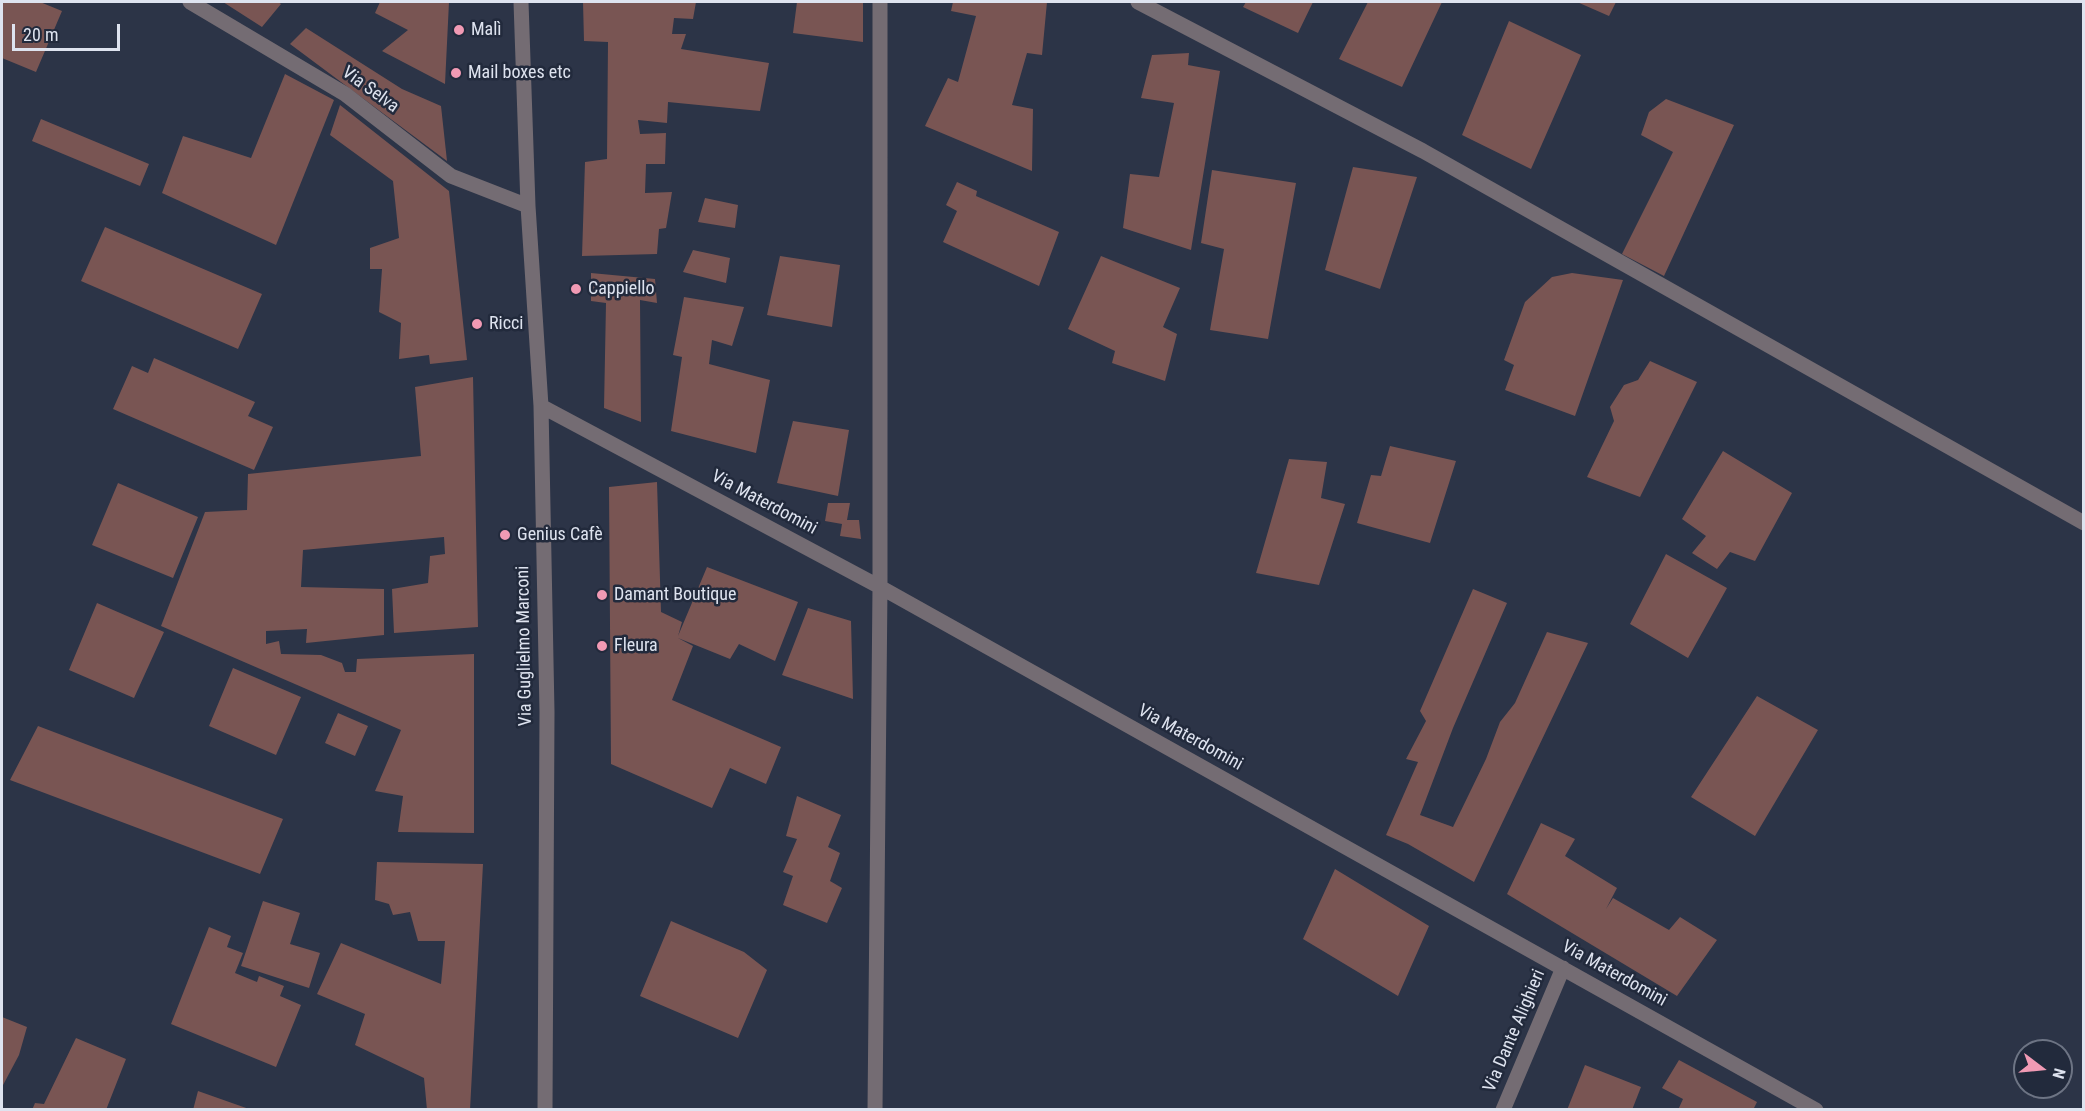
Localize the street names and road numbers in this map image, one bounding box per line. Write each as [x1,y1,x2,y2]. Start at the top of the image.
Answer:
street label: Via Selva [337,62,403,118]
street label: Via Materdomini [707,466,821,540]
street label: Via Guglielmo Marconi [513,566,537,726]
street label: Via Materdomini [1134,700,1246,776]
street label: Via Materdomini [1558,936,1670,1012]
street label: Via Dante Alighieri [1479,967,1551,1095]

